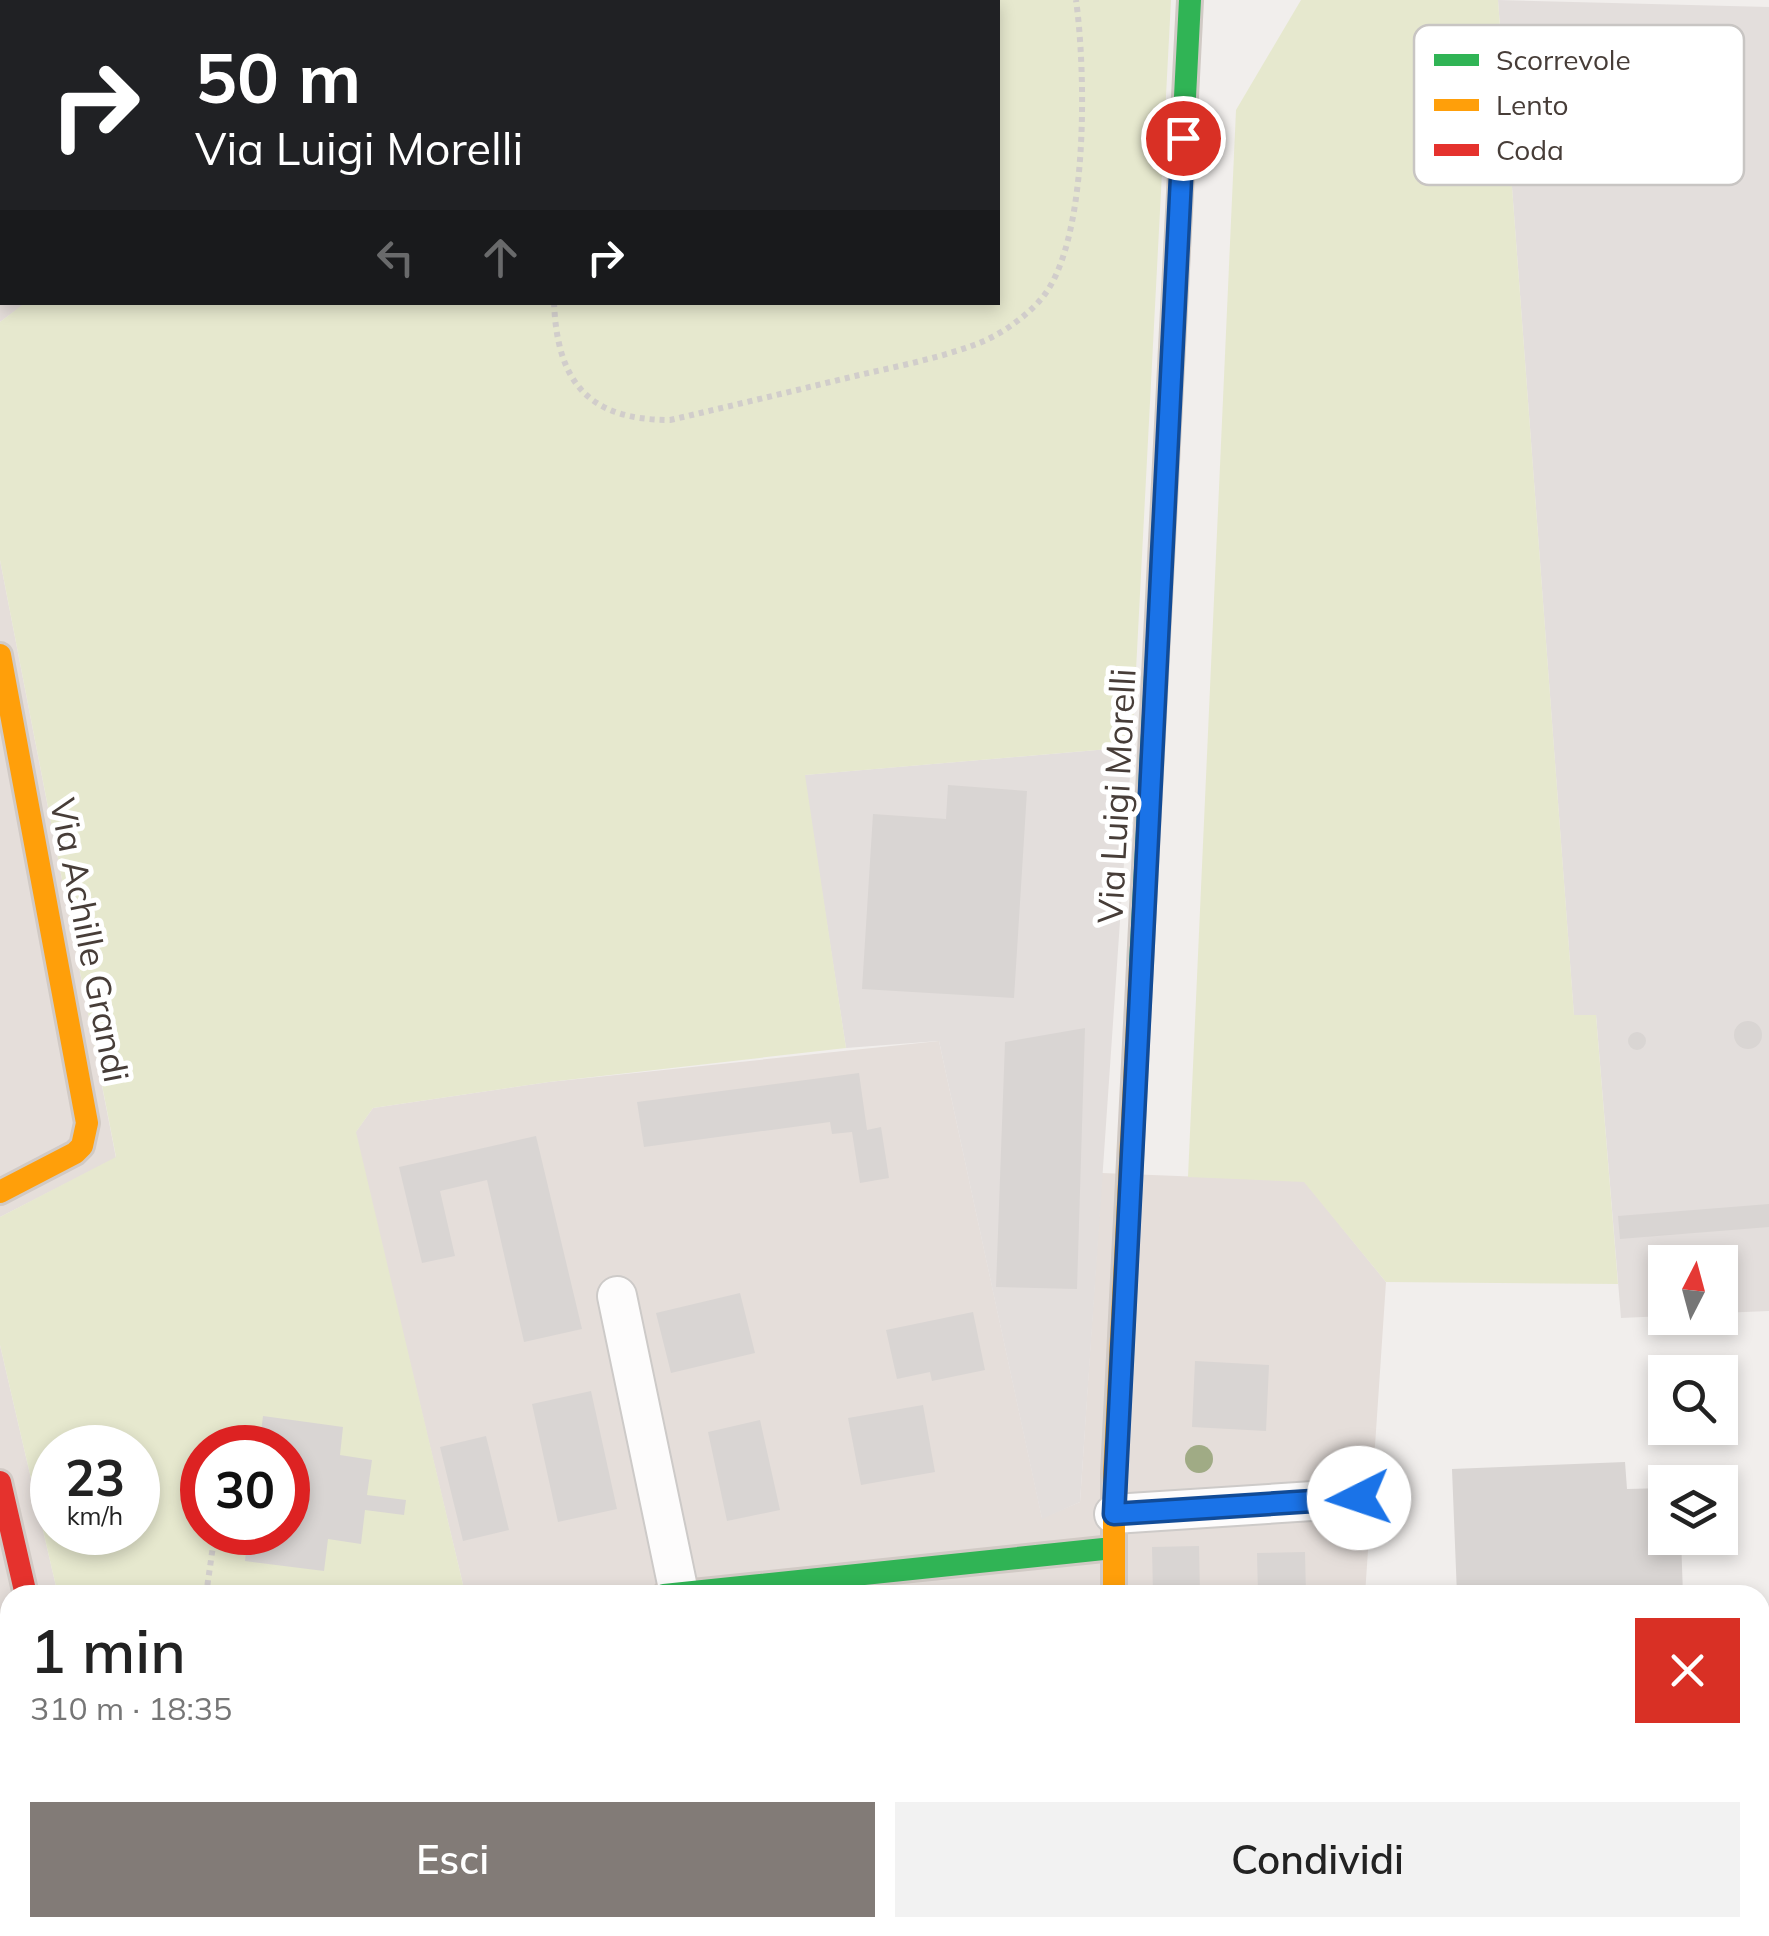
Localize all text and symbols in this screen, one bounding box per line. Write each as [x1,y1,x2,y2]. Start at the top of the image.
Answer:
legend [1414,25,1744,185]
text: 50 m [195,33,361,121]
icon: right [30,40,160,170]
text: Scorrevole [1496,42,1631,77]
text: Lento [1496,87,1568,122]
pin [1141,96,1226,181]
icon: arrive [1156,111,1211,166]
text: Via Luigi Morelli [195,120,523,176]
text: Coda [1496,132,1564,167]
icon: left [368,230,423,285]
icon: ahead [473,230,528,285]
icon: right [578,230,633,285]
street label: Via Luigi Morelli [1087,667,1145,925]
street label: Via Achille Grandi [41,794,139,1086]
north arrow [1648,1245,1738,1335]
map controls [1648,1245,1738,1555]
button: search [1648,1355,1738,1445]
speed limit sign: 30 [180,1425,310,1555]
text: 23 [65,1446,125,1509]
position arrow [1307,1446,1411,1550]
button: layers [1648,1465,1738,1555]
text: km/h [67,1500,123,1531]
text: 1 min [30,1613,186,1688]
button: close [1635,1618,1740,1723]
text: 310 m · 18:35 [30,1688,232,1728]
button: Esci [30,1802,875,1917]
button: Condividi [895,1802,1740,1917]

